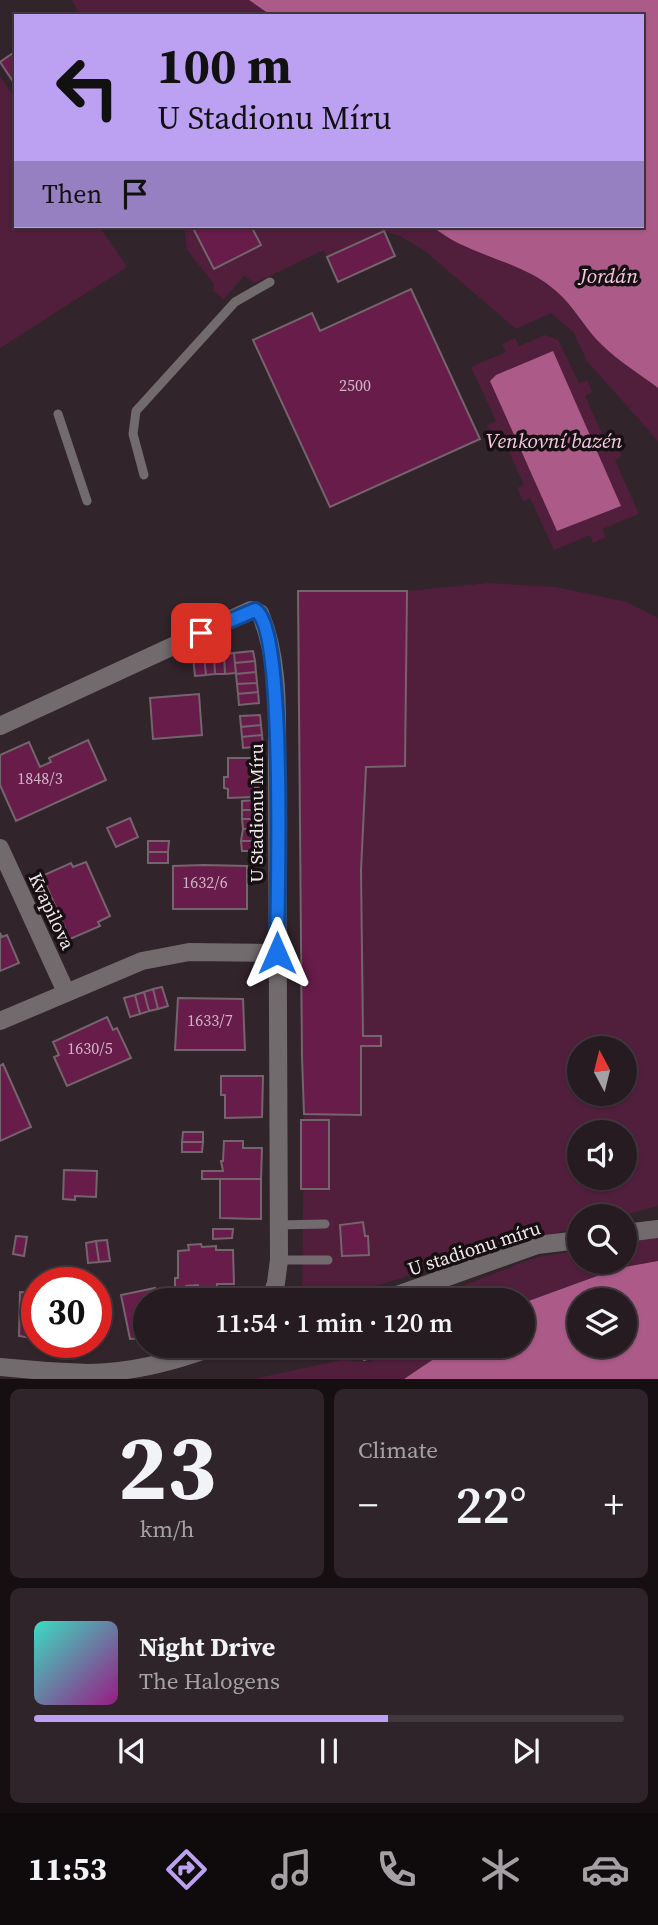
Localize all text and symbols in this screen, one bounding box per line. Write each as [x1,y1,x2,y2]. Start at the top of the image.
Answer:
text: 100 m [157,32,292,99]
icon: left [42,42,133,133]
text: U Stadionu Míru [157,96,392,140]
icon: arrive [116,175,154,213]
text: Then [42,176,102,212]
water label: Jordán [577,261,638,290]
house number: 2500 [339,374,371,396]
water label: Venkovní bazén [486,426,623,455]
pin [171,603,231,663]
icon: arrive [182,614,220,652]
street label: U Stadionu Míru [243,743,269,883]
house number: 1848/3 [17,767,63,789]
street label: Kvapilova [23,868,81,954]
house number: 1632/6 [182,871,228,893]
position arrow [240,916,314,990]
house number: 1633/7 [187,1009,233,1031]
north arrow [567,1036,637,1106]
map controls [567,1036,637,1358]
house number: 1630/5 [67,1037,113,1059]
button: sound [567,1120,637,1190]
button: search [567,1204,637,1274]
street label: U stadionu míru [404,1214,544,1282]
speed limit sign: 30 [21,1267,112,1358]
button: layers [567,1288,637,1358]
text: 11:54 · 1 min · 120 m [215,1305,453,1341]
text: 23 [118,1405,216,1529]
text: Climate [358,1434,438,1466]
text: 22° [455,1469,527,1540]
text: − [358,1479,378,1531]
text: + [604,1479,624,1531]
text: km/h [140,1513,194,1545]
text: Night Drive [139,1629,275,1665]
text: The Halogens [139,1665,280,1697]
icon: previous [113,1732,151,1770]
icon: pause [310,1732,348,1770]
icon: next [507,1732,545,1770]
icon: directions [162,1845,211,1894]
icon: music [267,1845,316,1894]
icon: phone [372,1845,421,1894]
icon: climate [476,1845,525,1894]
icon: car [581,1845,630,1894]
text: 11:53 [28,1847,107,1891]

